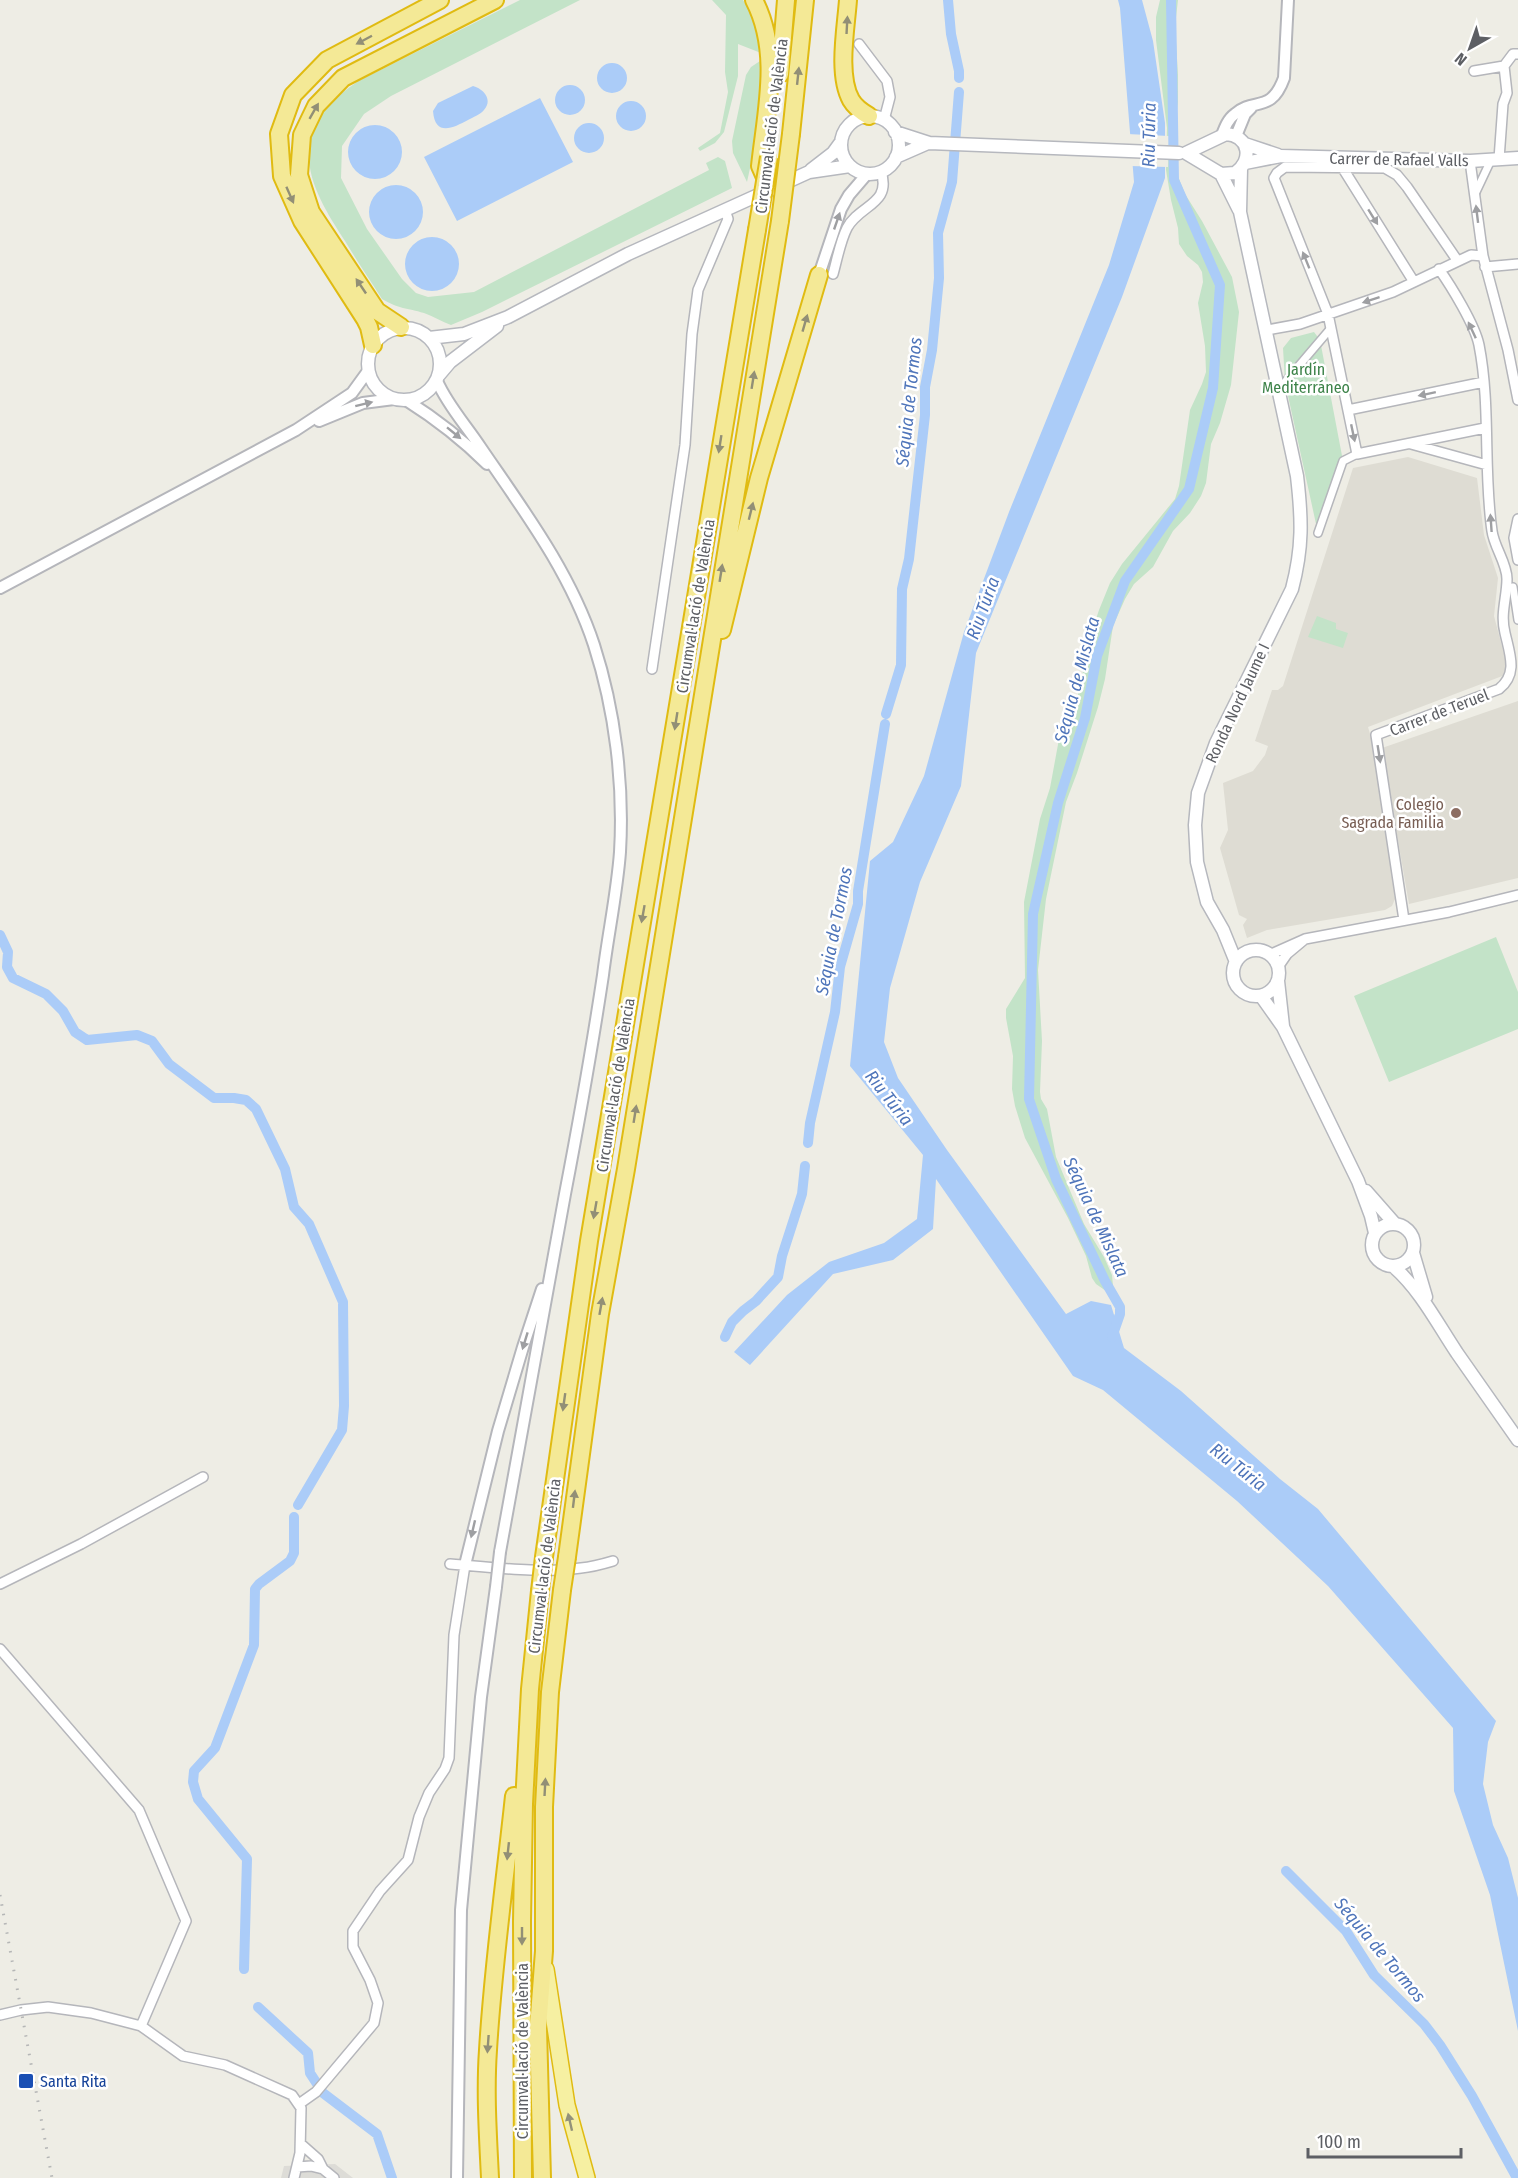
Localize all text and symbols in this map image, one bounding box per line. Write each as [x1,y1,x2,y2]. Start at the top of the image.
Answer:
one-way arrow [842,15,851,34]
north arrow [1440,18,1500,78]
one-way arrow [355,35,372,45]
street label: Circumval·lació de València [751,37,792,215]
text: N [1451,49,1470,69]
one-way arrow [793,67,803,86]
one-way arrow [309,102,319,119]
water label: Riu Túria [1137,102,1161,168]
street label: Carrer de Rafael Valls [1329,149,1469,170]
one-way arrow [285,186,295,204]
one-way arrow [1473,204,1482,223]
one-way arrow [1368,209,1379,225]
one-way arrow [833,212,842,230]
one-way arrow [1301,251,1310,269]
one-way arrow [355,278,366,295]
one-way arrow [1362,295,1380,305]
one-way arrow [801,314,810,332]
one-way arrow [1468,321,1477,338]
water label: Séquia de Tormos [891,336,927,469]
park label: Jardín Mediterráneo [1262,360,1350,397]
one-way arrow [749,371,758,390]
one-way arrow [1417,390,1436,399]
one-way arrow [355,399,373,409]
one-way arrow [1349,424,1358,443]
one-way arrow [446,427,462,440]
one-way arrow [716,435,725,454]
one-way arrow [747,501,757,520]
one-way arrow [1486,513,1496,532]
street label: Circumval·lació de València [672,517,719,695]
one-way arrow [717,563,726,582]
water label: Riu Túria [962,574,1004,642]
water label: Séquia de Mislata [1049,614,1104,747]
street label: Ronda Nord Jaume I [1201,640,1274,766]
street label: Carrer de Teruel [1387,685,1491,740]
one-way arrow [672,712,681,731]
one-way arrow [1375,745,1384,764]
place label: Colegio Sagrada Familia [1341,795,1444,832]
marker: Colegio Sagrada Familia [1449,806,1463,820]
water label: Séquia de Tormos [811,865,857,998]
one-way arrow [639,904,648,923]
street label: Circumval·lació de València [592,996,639,1174]
water label: Riu Túria [860,1066,918,1130]
one-way arrow [631,1104,640,1123]
water label: Séquia de Mislata [1058,1153,1133,1281]
one-way arrow [590,1200,599,1219]
one-way arrow [597,1296,606,1315]
one-way arrow [520,1332,529,1350]
one-way arrow [560,1393,569,1412]
water label: Riu Túria [1206,1438,1270,1496]
street label: Circumval·lació de València [524,1477,565,1655]
one-way arrow [569,1489,579,1508]
one-way arrow [468,1520,477,1539]
one-way arrow [540,1778,549,1797]
one-way arrow [503,1841,513,1860]
water label: Séquia de Tormos [1329,1892,1430,2007]
one-way arrow [517,1926,527,1945]
street label: Circumval·lació de València [513,1963,532,2139]
one-way arrow [483,2035,493,2054]
marker: Santa Rita [17,2072,35,2090]
place label: Santa Rita [40,2072,107,2091]
one-way arrow [565,2113,575,2131]
scale bar [1308,2121,1461,2159]
text: 100 m [1317,2131,1361,2153]

